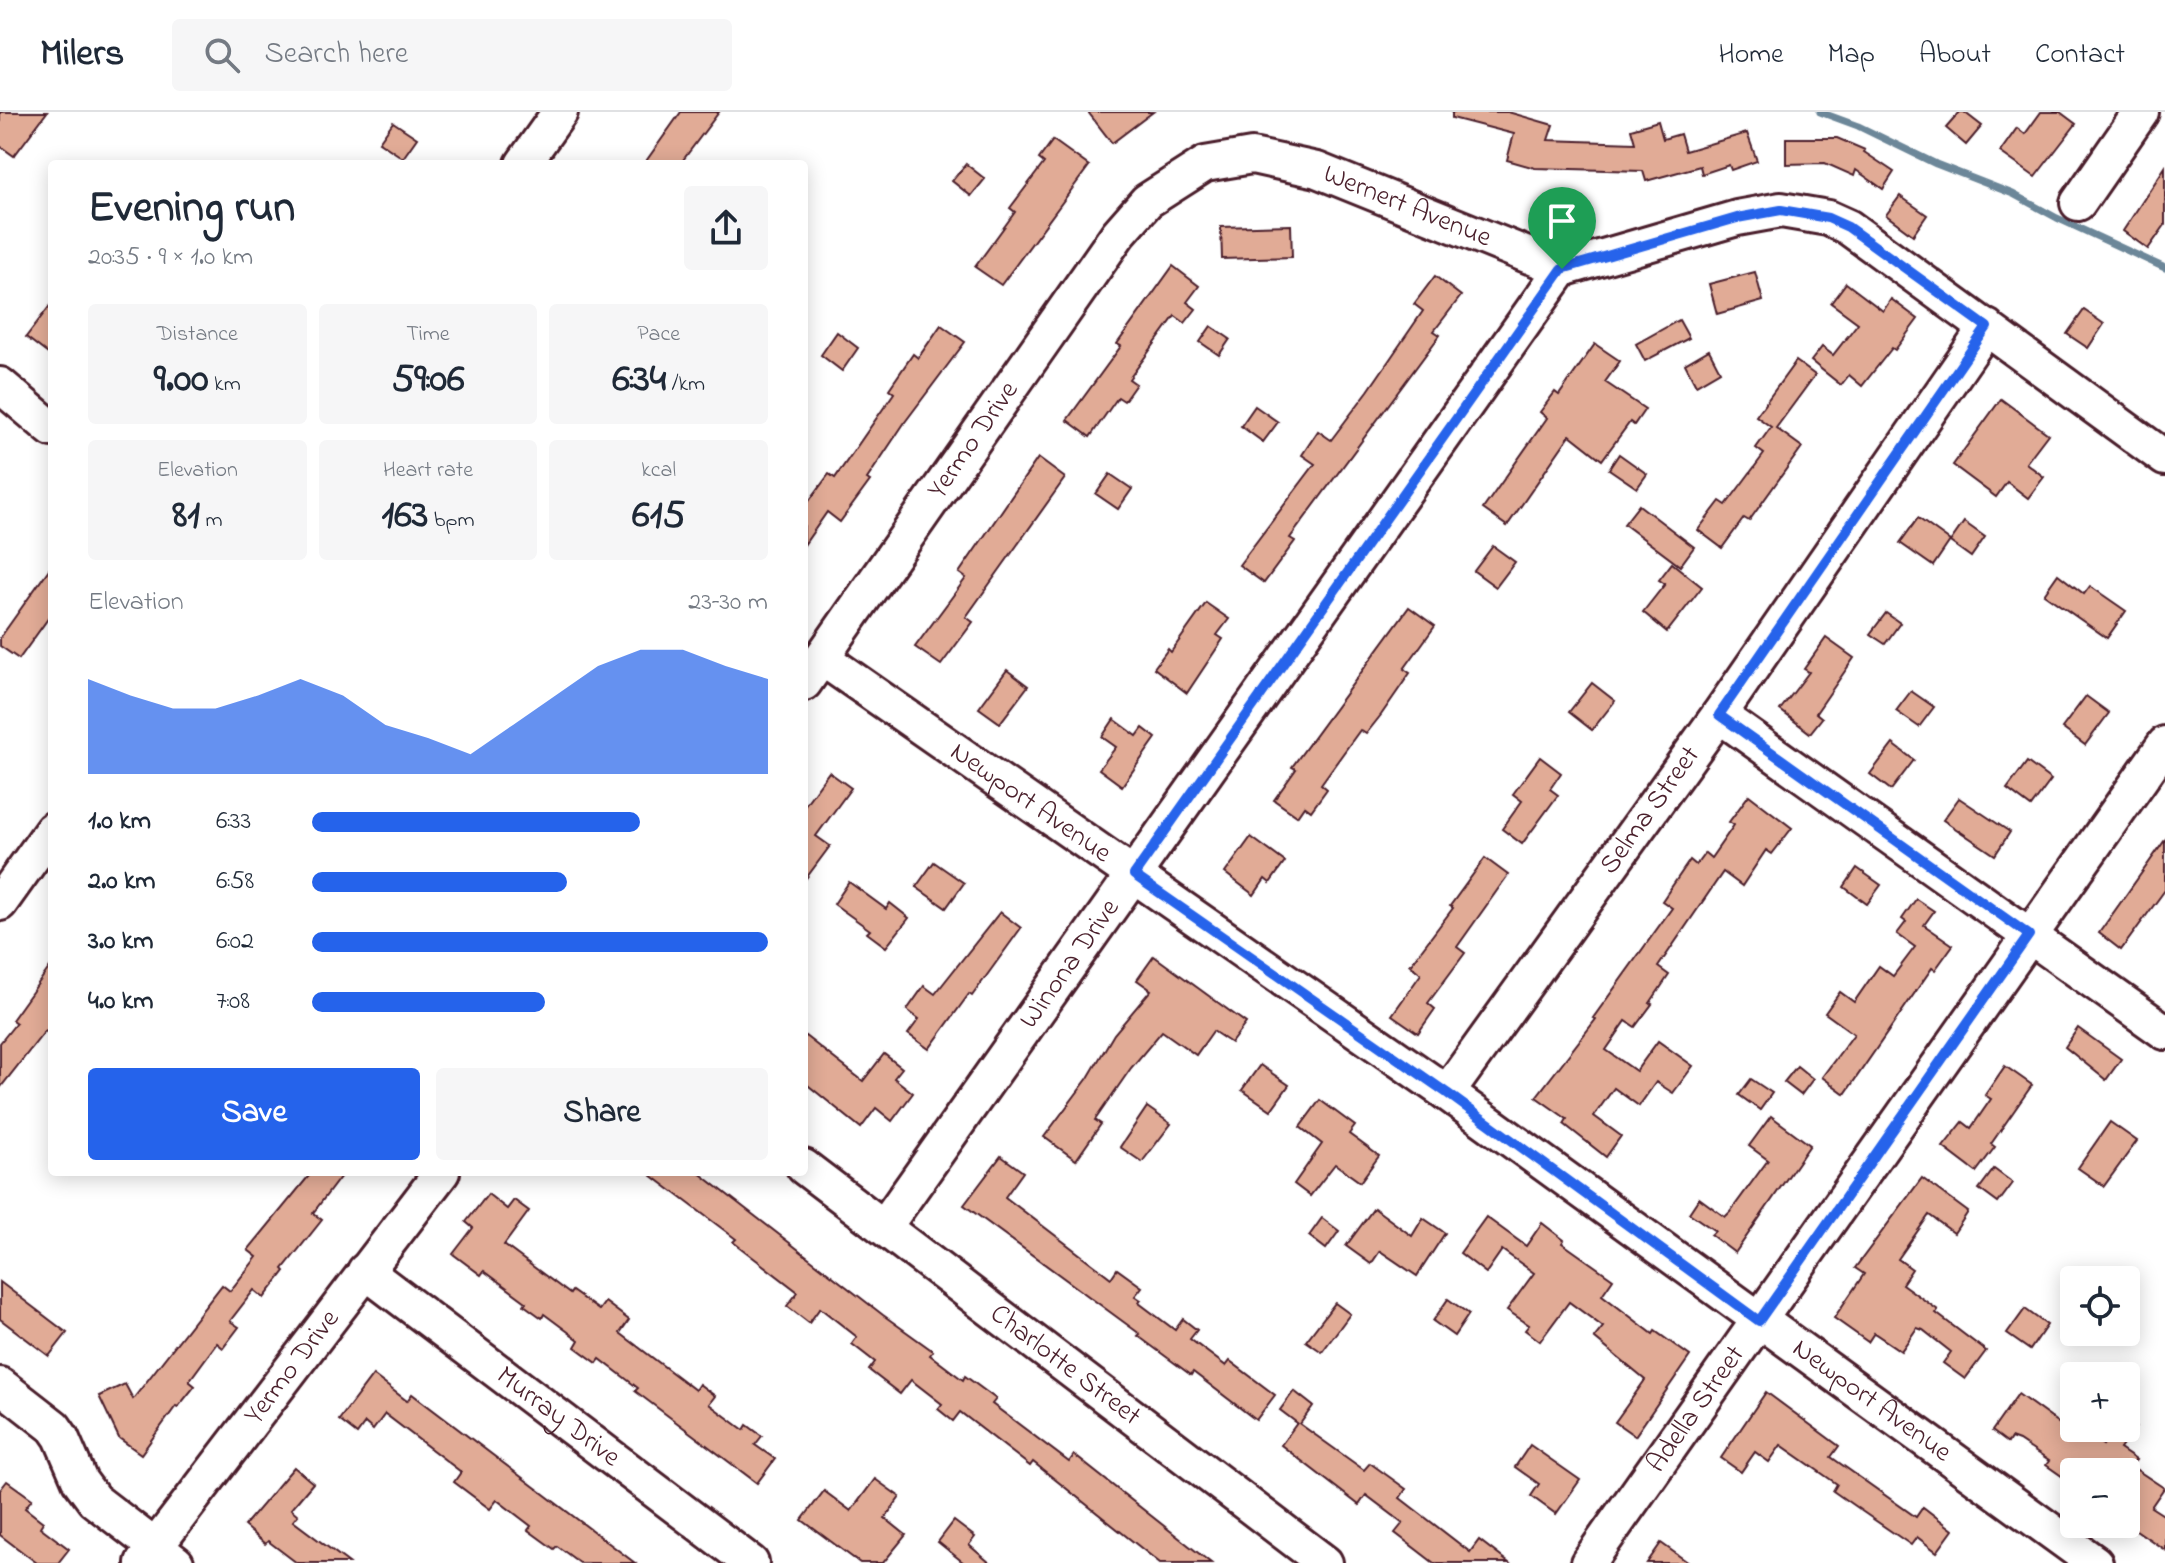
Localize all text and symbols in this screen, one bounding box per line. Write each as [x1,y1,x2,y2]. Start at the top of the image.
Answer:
search box [172,19,732,91]
text: Milers [40,27,124,83]
icon: search [200,33,244,77]
text: Search here [264,33,408,77]
text: Home [1718,35,1784,76]
text: Map [1828,35,1875,76]
text: About [1919,35,1991,76]
text: Contact [2035,35,2125,76]
street label: Wernert Avenue [1317,154,1498,259]
text: Evening run [88,177,295,241]
button: share [684,186,768,270]
pin [1528,187,1596,269]
icon: arrive [1540,199,1584,243]
text: 20:35 · 9 × 1.0 km [88,239,253,277]
text: Distance [157,319,238,351]
text: Time [406,319,450,351]
text: Pace [637,319,680,351]
text: 9.00 [154,351,209,410]
text: 59:06 [391,351,465,410]
text: 6:34 [612,351,666,410]
text: km [209,369,241,401]
text: /km [666,369,705,401]
street label: Yermo Drive [918,373,1030,508]
text: Elevation [157,455,238,487]
text: Heart rate [383,455,473,487]
text: kcal [641,455,676,487]
text: 81 [172,487,200,546]
text: 163 [381,487,428,546]
text: 615 [632,487,685,546]
text: m [200,505,222,537]
text: bpm [428,505,474,537]
text: Elevation [88,584,184,622]
text: 23–30 m [688,584,768,622]
street label: Newport Avenue [941,732,1120,874]
street label: Selma Street [1590,738,1711,883]
text: 1.0 km [88,803,151,841]
text: 6:33 [216,803,251,841]
text: 2.0 km [88,863,156,901]
text: 6:58 [216,863,254,901]
street label: Winona Drive [1010,890,1131,1038]
text: 3.0 km [88,923,153,961]
text: 6:02 [216,923,254,961]
text: 4.0 km [88,983,153,1021]
text: 7:08 [216,983,250,1021]
button: Save [88,1068,420,1160]
button: Share [436,1068,768,1160]
map controls [2060,1266,2140,1538]
button: locate [2060,1266,2140,1346]
street label: Charlotte Street [981,1294,1150,1437]
street label: Yermo Drive [235,1301,350,1434]
street label: Newport Avenue [1783,1329,1960,1473]
street label: Adella Street [1637,1337,1756,1482]
street label: Murray Drive [487,1356,629,1478]
button: + [2060,1362,2140,1442]
button: − [2060,1458,2140,1538]

